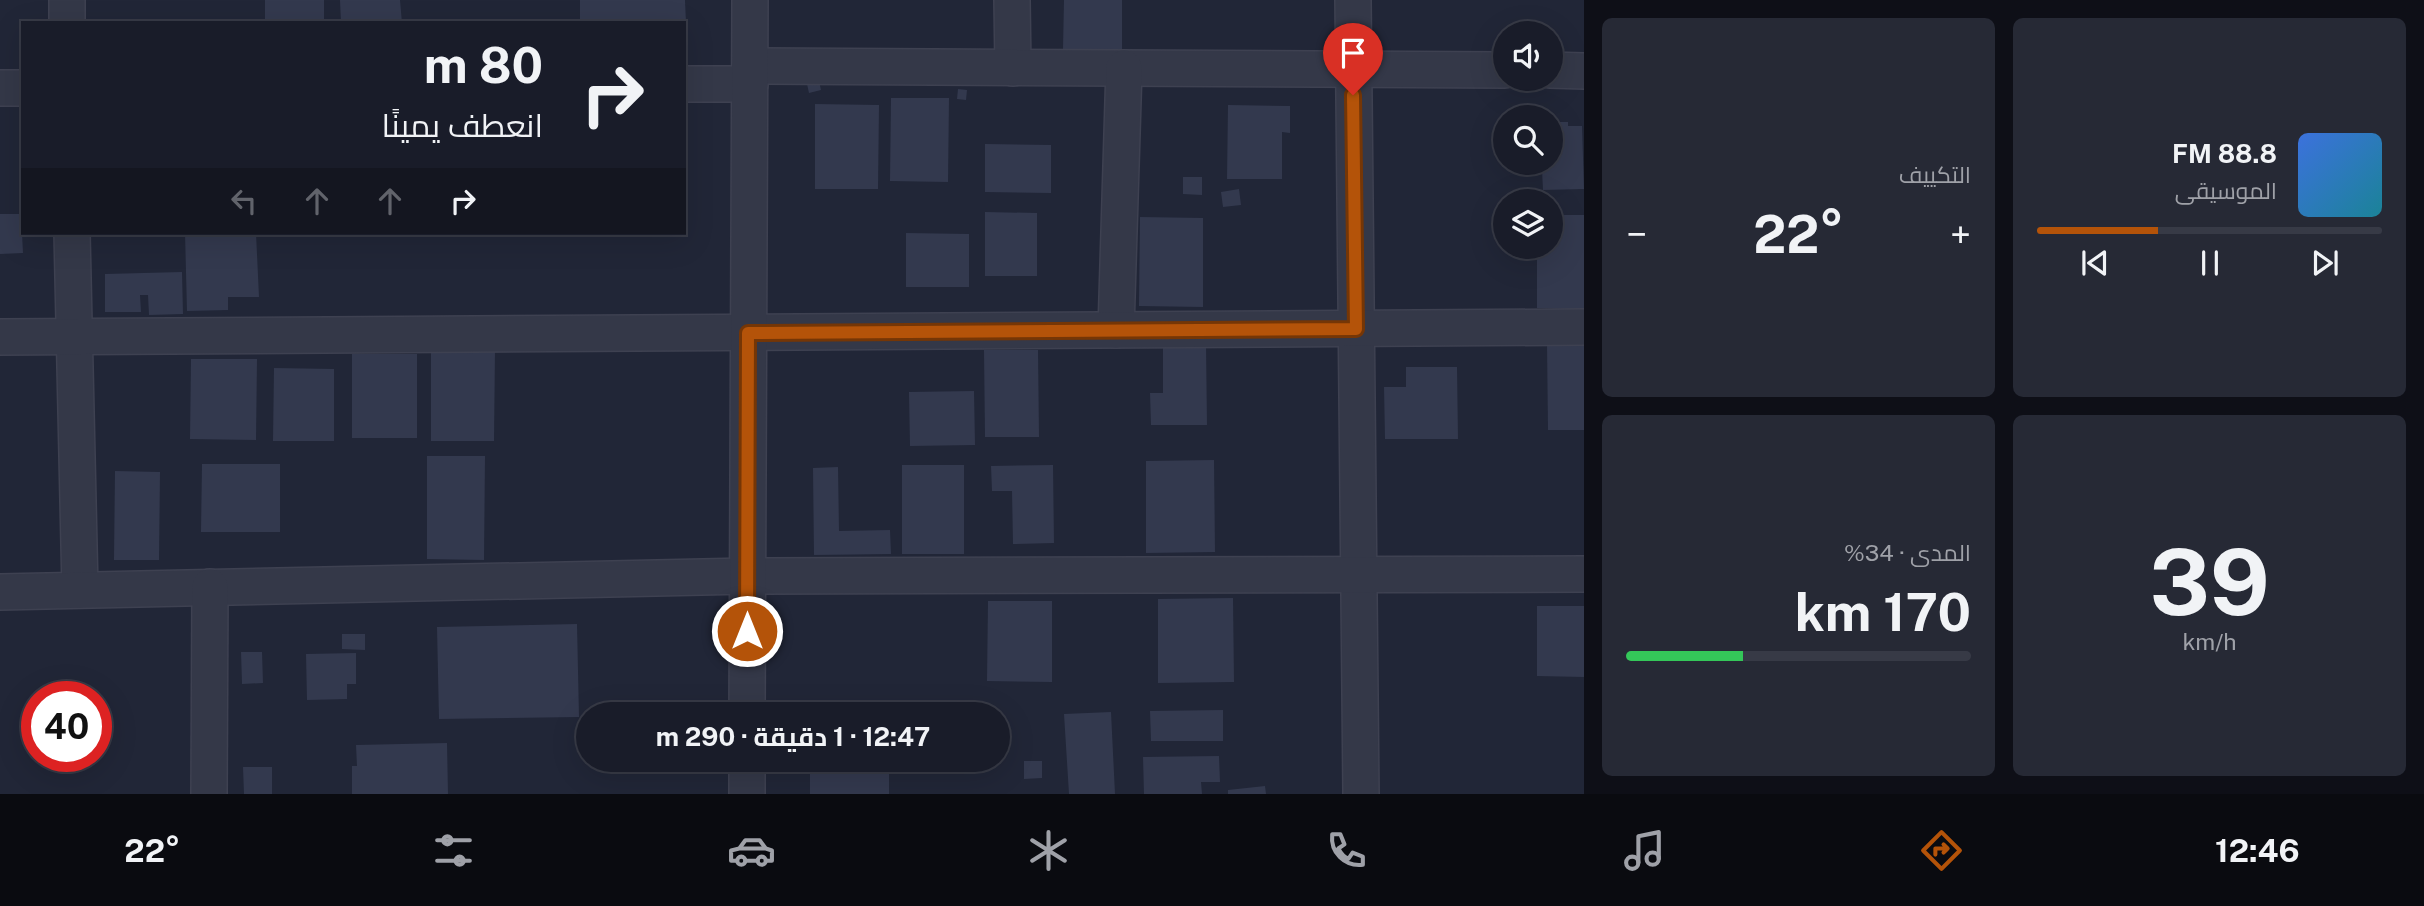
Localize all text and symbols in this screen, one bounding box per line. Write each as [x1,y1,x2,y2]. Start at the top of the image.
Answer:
map controls [1493,21,1563,259]
button: sound [1493,21,1563,91]
pin [1323,23,1383,95]
icon: arrive [1334,34,1372,72]
text: 80 m [424,36,543,94]
icon: right [567,49,658,140]
button: search [1493,105,1563,175]
text: انعطف يمينًا [382,107,543,144]
text: 88.8 FM [2172,138,2277,169]
text: التكييف [1899,161,1971,188]
text: الموسيقى [2175,177,2277,204]
icon: left [225,182,263,220]
icon: ahead [298,182,336,220]
icon: ahead [371,182,409,220]
icon: right [444,182,482,220]
button: layers [1493,189,1563,259]
text: 22° [1753,204,1844,265]
text: − [1626,212,1647,257]
text: + [1950,212,1971,257]
icon: previous [2076,244,2114,282]
icon: pause [2191,244,2229,282]
icon: next [2306,244,2344,282]
text: 39 [2149,529,2270,635]
text: المدى · 34% [1844,539,1971,566]
text: 170 km [1795,582,1971,643]
position arrow [710,594,784,668]
text: km/h [2182,628,2237,655]
speed limit sign: 40 [21,681,112,772]
text: 12:47 · 1 دقيقة · 290 m [656,721,930,752]
icon: filters [429,826,478,875]
icon: car [727,826,776,875]
icon: climate [1024,826,1073,875]
icon: phone [1322,826,1371,875]
icon: music [1620,826,1669,875]
icon: directions [1917,826,1966,875]
text: 22° [124,832,180,869]
text: 12:46 [2215,832,2300,869]

